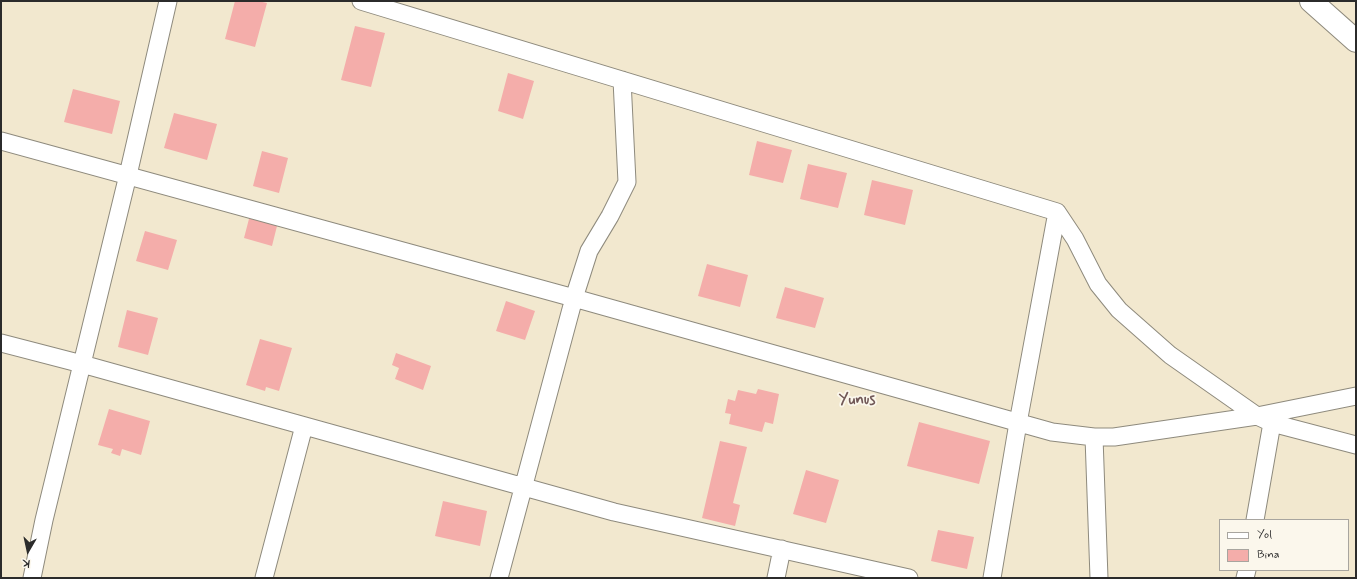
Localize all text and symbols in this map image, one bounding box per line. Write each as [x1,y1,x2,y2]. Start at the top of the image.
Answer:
district label: Yunus [839,392,875,410]
legend [1219,519,1349,571]
text: Yol [1257,527,1272,543]
north arrow [8,531,48,571]
text: Bina [1257,547,1280,563]
text: K [21,555,31,570]

